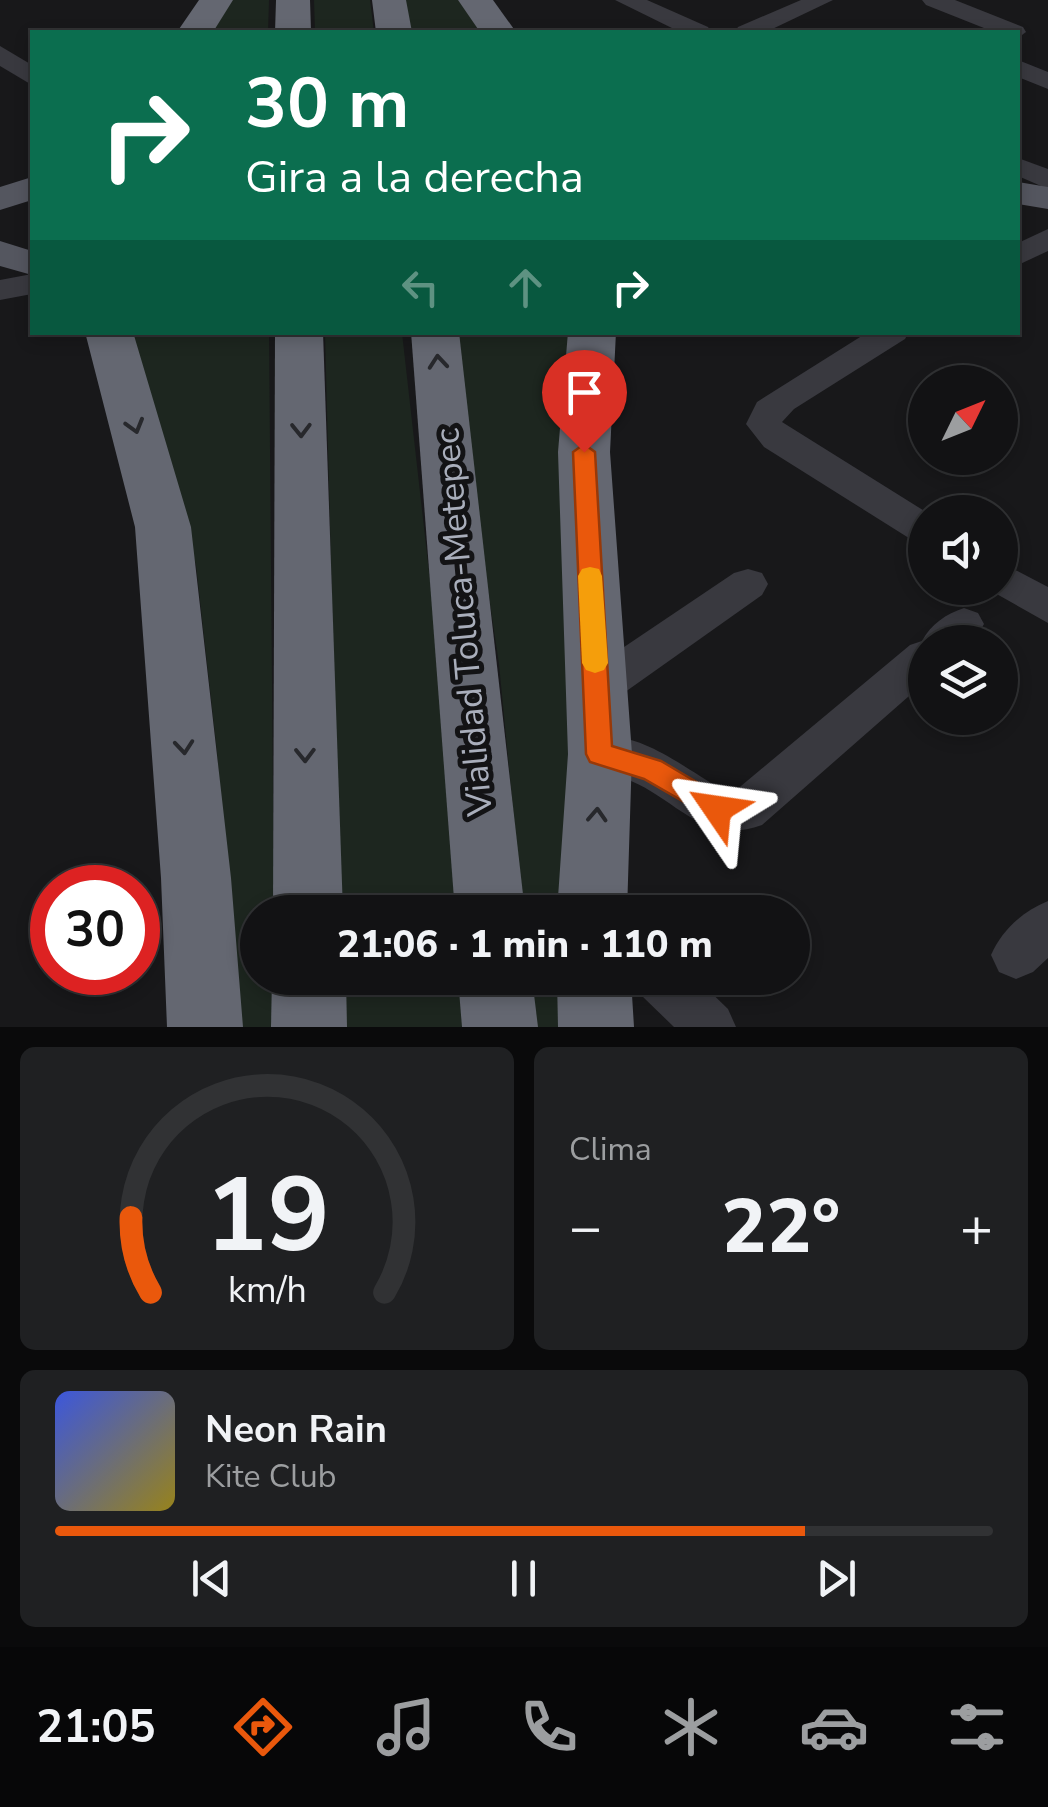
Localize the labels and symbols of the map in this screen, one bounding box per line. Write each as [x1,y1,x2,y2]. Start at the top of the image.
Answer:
pin [542,350,627,453]
one-way arrow [428,354,449,370]
north arrow [908,365,1018,475]
one-way arrow [123,417,144,434]
one-way arrow [290,422,312,438]
street label: Vialidad Toluca-Metepec [423,426,504,819]
one-way arrow [173,739,194,755]
one-way arrow [295,747,316,763]
position arrow [665,757,769,861]
one-way arrow [586,807,607,823]
speed limit sign: 30 [30,865,160,995]

